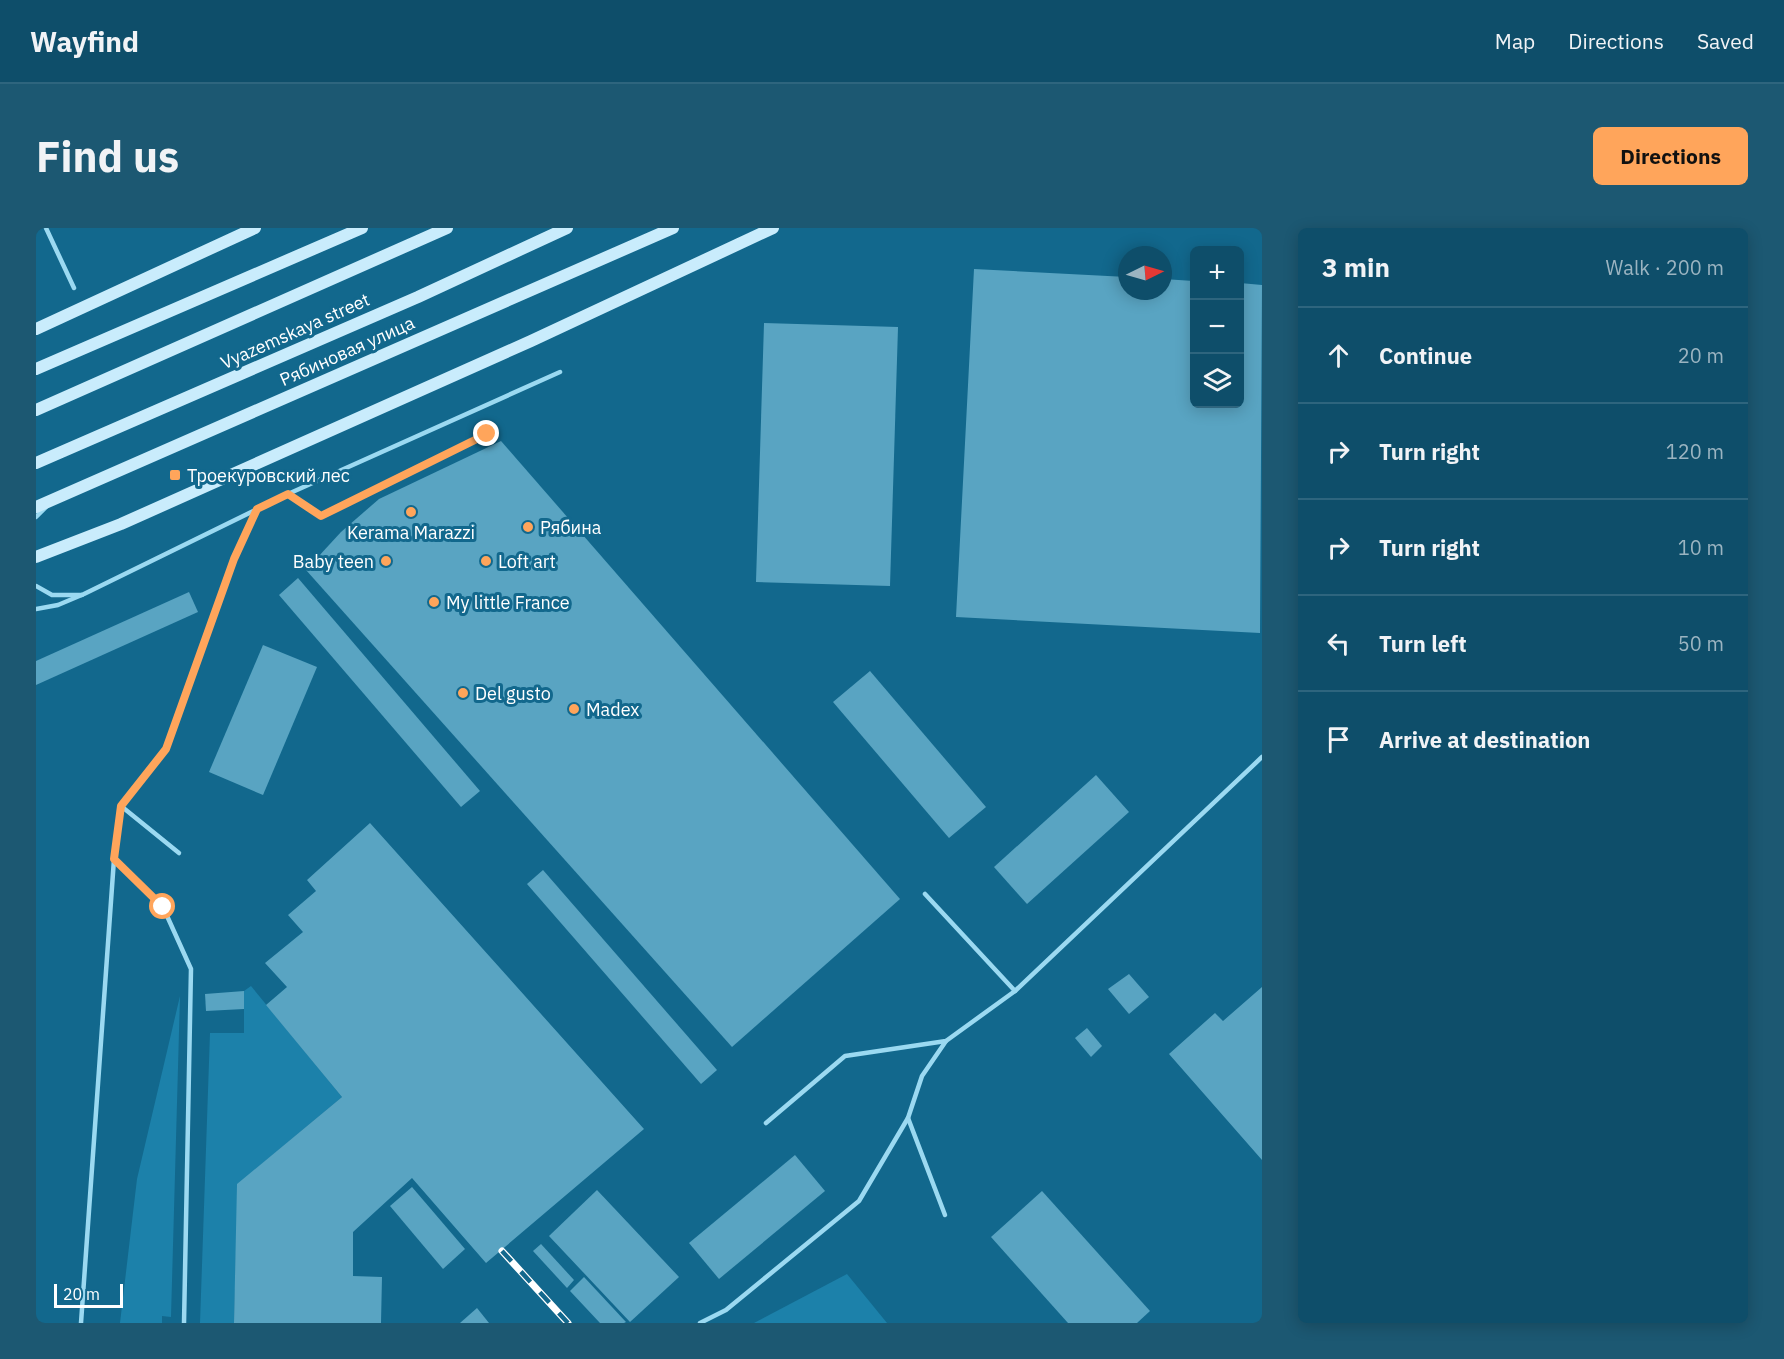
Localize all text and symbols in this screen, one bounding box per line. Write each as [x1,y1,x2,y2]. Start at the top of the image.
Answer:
text: Wayfind [30,23,139,60]
text: Map [1495,27,1535,55]
text: Directions [1568,27,1664,55]
text: Saved [1697,27,1754,55]
button: Directions [1593,127,1748,185]
text: Find us [36,129,179,184]
north arrow [1118,246,1172,300]
map controls [1190,246,1244,408]
button: + [1190,246,1244,300]
text: 3 min [1322,250,1390,284]
text: Walk · 200 m [1606,254,1724,281]
street label: Vyazemskaya street [217,288,373,374]
button: − [1190,300,1244,354]
street label: Рябиновая улица [276,311,418,391]
icon: ahead [1322,339,1355,372]
text: Continue [1379,341,1472,370]
text: 20 m [1678,342,1724,369]
button: layers [1190,354,1244,408]
route end [473,420,499,446]
icon: right [1322,435,1355,468]
text: Turn right [1379,437,1480,466]
text: 120 m [1666,438,1724,465]
place label: Троекуровский лес [187,464,350,487]
marker: Троекуровский лес [168,468,182,482]
marker: Kerama Marazzi [404,505,418,519]
place label: Рябина [540,516,602,539]
marker: Рябина [521,520,535,534]
place label: Kerama Marazzi [347,521,475,544]
icon: right [1322,531,1355,564]
text: Turn right [1379,533,1480,562]
text: 10 m [1678,534,1724,561]
place label: Baby teen [293,550,374,573]
place label: Loft art [498,550,556,573]
marker: Baby teen [379,554,393,568]
marker: Loft art [479,554,493,568]
place label: My little France [446,591,570,614]
marker: My little France [427,595,441,609]
icon: left [1322,627,1355,660]
text: Turn left [1379,629,1467,658]
text: 50 m [1678,630,1724,657]
place label: Del gusto [475,682,551,705]
marker: Del gusto [456,686,470,700]
place label: Madex [586,698,639,721]
marker: Madex [567,702,581,716]
icon: arrive [1322,723,1355,756]
text: Arrive at destination [1379,725,1590,754]
route start [149,893,175,919]
scale bar [54,1281,123,1308]
text: 20 m [63,1284,100,1304]

